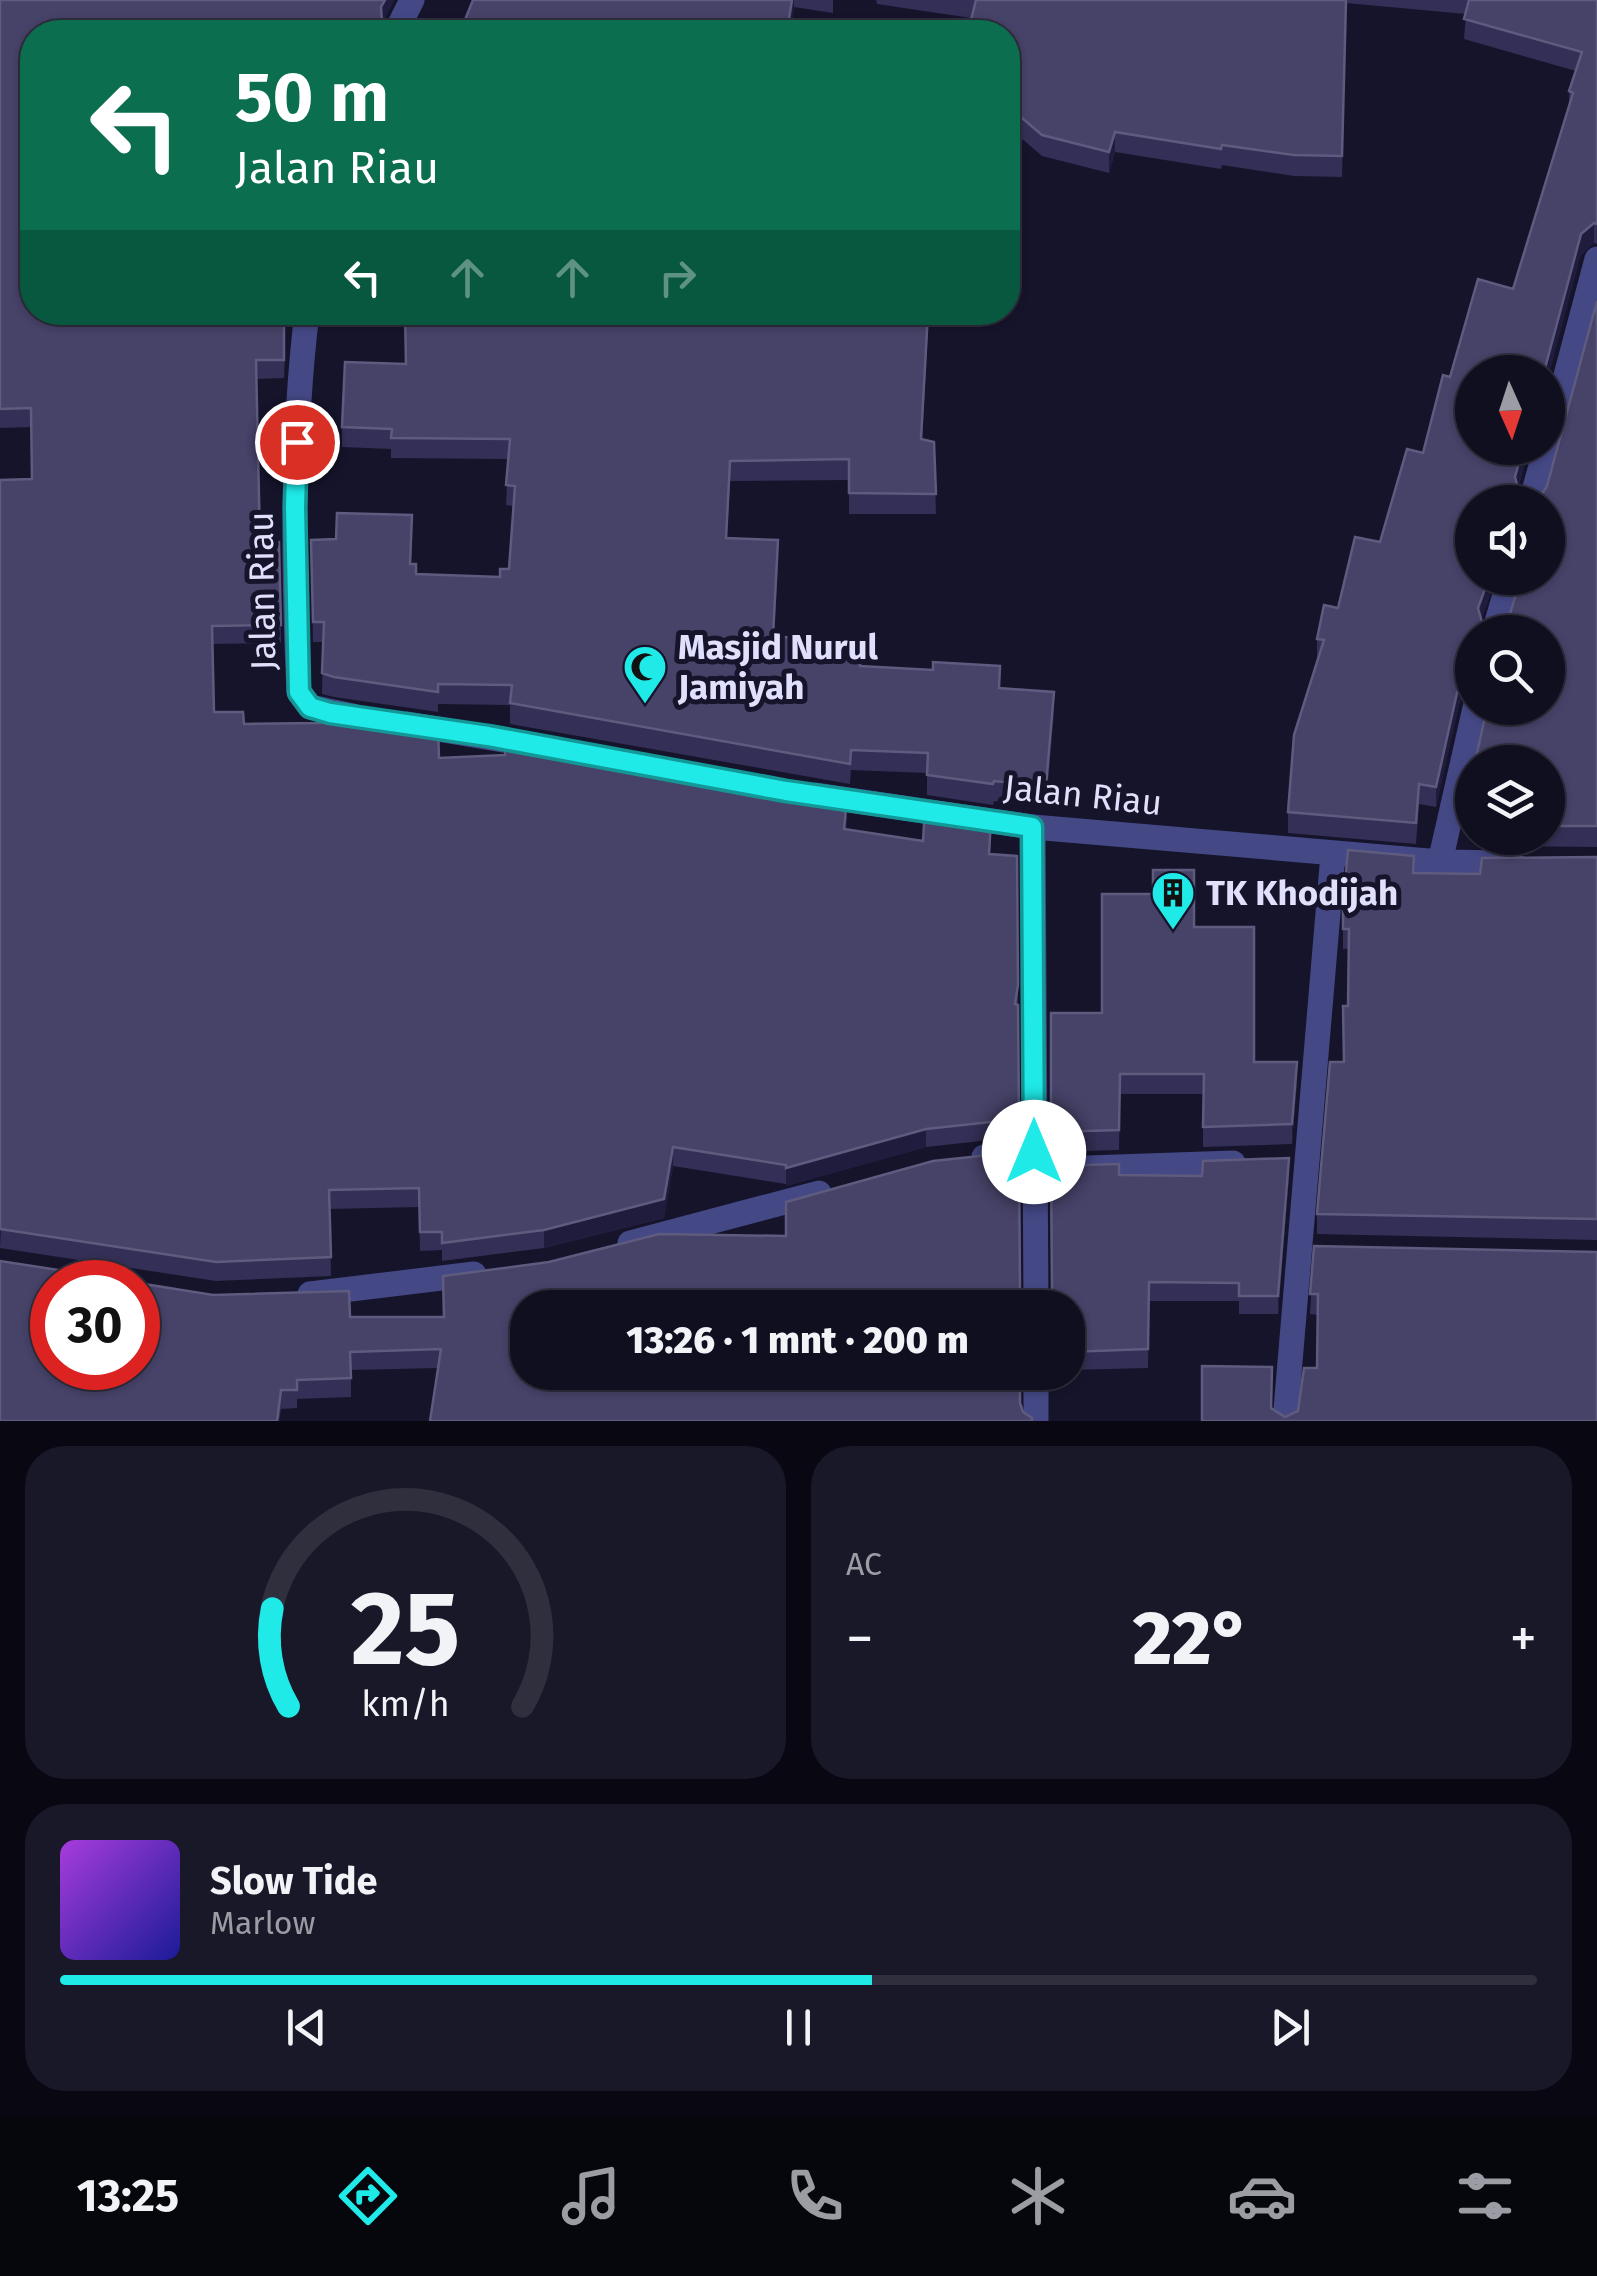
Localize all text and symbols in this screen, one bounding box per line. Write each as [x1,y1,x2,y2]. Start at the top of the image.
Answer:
text: 50 m [235,56,389,140]
icon: left [70,60,200,190]
text: Jalan Riau [235,141,439,195]
icon: left [335,250,390,305]
icon: ahead [440,250,495,305]
icon: ahead [545,250,600,305]
icon: right [650,250,705,305]
north arrow [1455,355,1565,465]
map controls [1455,355,1565,855]
pin [255,400,340,485]
icon: arrive [270,415,325,470]
button: sound [1455,485,1565,595]
street label: Jalan Riau [240,511,284,671]
button: search [1455,615,1565,725]
place label: Masjid Nurul Jamiyah [677,626,879,708]
mosque icon: Masjid Nurul Jamiyah [622,644,668,705]
button: layers [1455,745,1565,855]
street label: Jalan Riau [1002,766,1164,824]
building icon: TK Khodijah [1150,870,1196,931]
place label: TK Khodijah [1206,872,1398,914]
position arrow [982,1100,1086,1204]
speed limit sign: 30 [30,1260,160,1390]
text: 13:26 · 1 mnt · 200 m [626,1317,969,1363]
text: AC [846,1545,882,1583]
text: 25 [351,1567,460,1692]
text: 22° [1133,1594,1250,1684]
text: − [846,1606,874,1672]
text: + [1510,1606,1537,1672]
text: km/h [361,1683,450,1725]
text: Slow Tide [210,1858,378,1904]
text: Marlow [210,1904,316,1942]
icon: previous [279,2000,334,2055]
icon: pause [771,2000,826,2055]
icon: next [1263,2000,1318,2055]
icon: directions [333,2161,403,2231]
icon: music [556,2161,626,2231]
icon: phone [780,2161,850,2231]
icon: climate [1003,2161,1073,2231]
icon: car [1227,2161,1297,2231]
icon: filters [1450,2161,1520,2231]
text: 13:25 [77,2169,179,2223]

